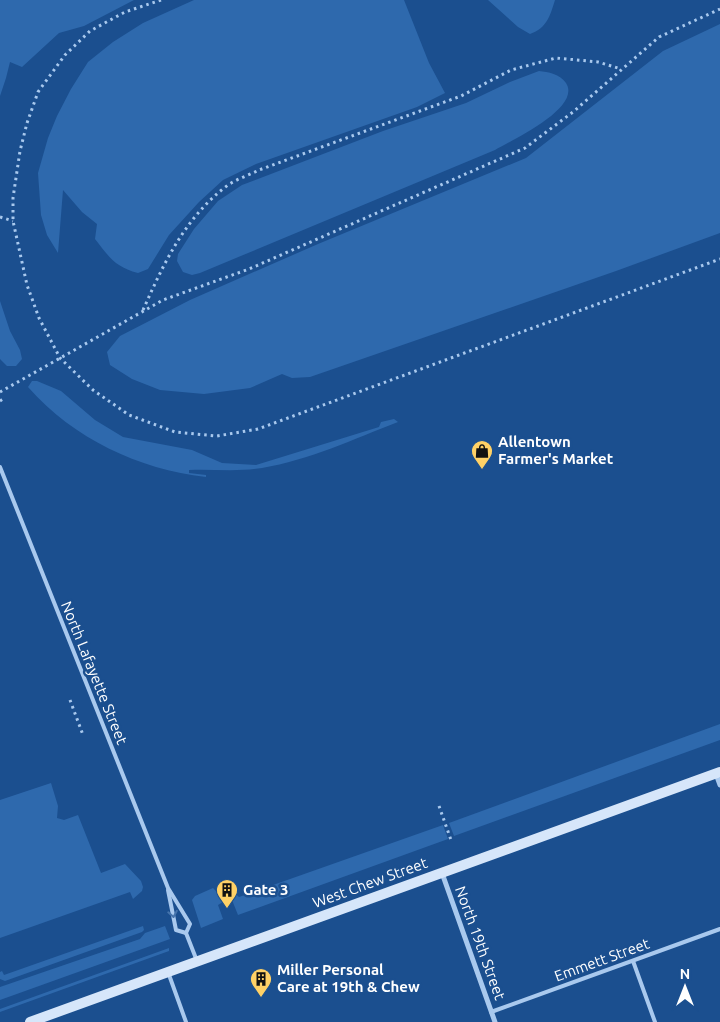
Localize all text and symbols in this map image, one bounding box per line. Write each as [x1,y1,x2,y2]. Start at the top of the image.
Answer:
place label: Allentown Farmer's Market [498,433,614,467]
shop icon: Allentown Farmer's Market [470,439,494,470]
street label: North Lafayette Street [58,599,131,747]
street label: West Chew Street [310,854,430,911]
building icon: Gate 3 [215,878,239,909]
place label: Gate 3 [243,881,288,898]
street label: North 19th Street [452,884,509,1002]
one-way arrow [167,910,177,919]
street label: Emmett Street [552,934,652,985]
place label: Miller Personal Care at 19th & Chew [277,961,420,995]
north arrow [660,962,710,1012]
text: N [680,966,690,982]
building icon: Miller Personal Care at 19th & Chew [249,967,273,998]

